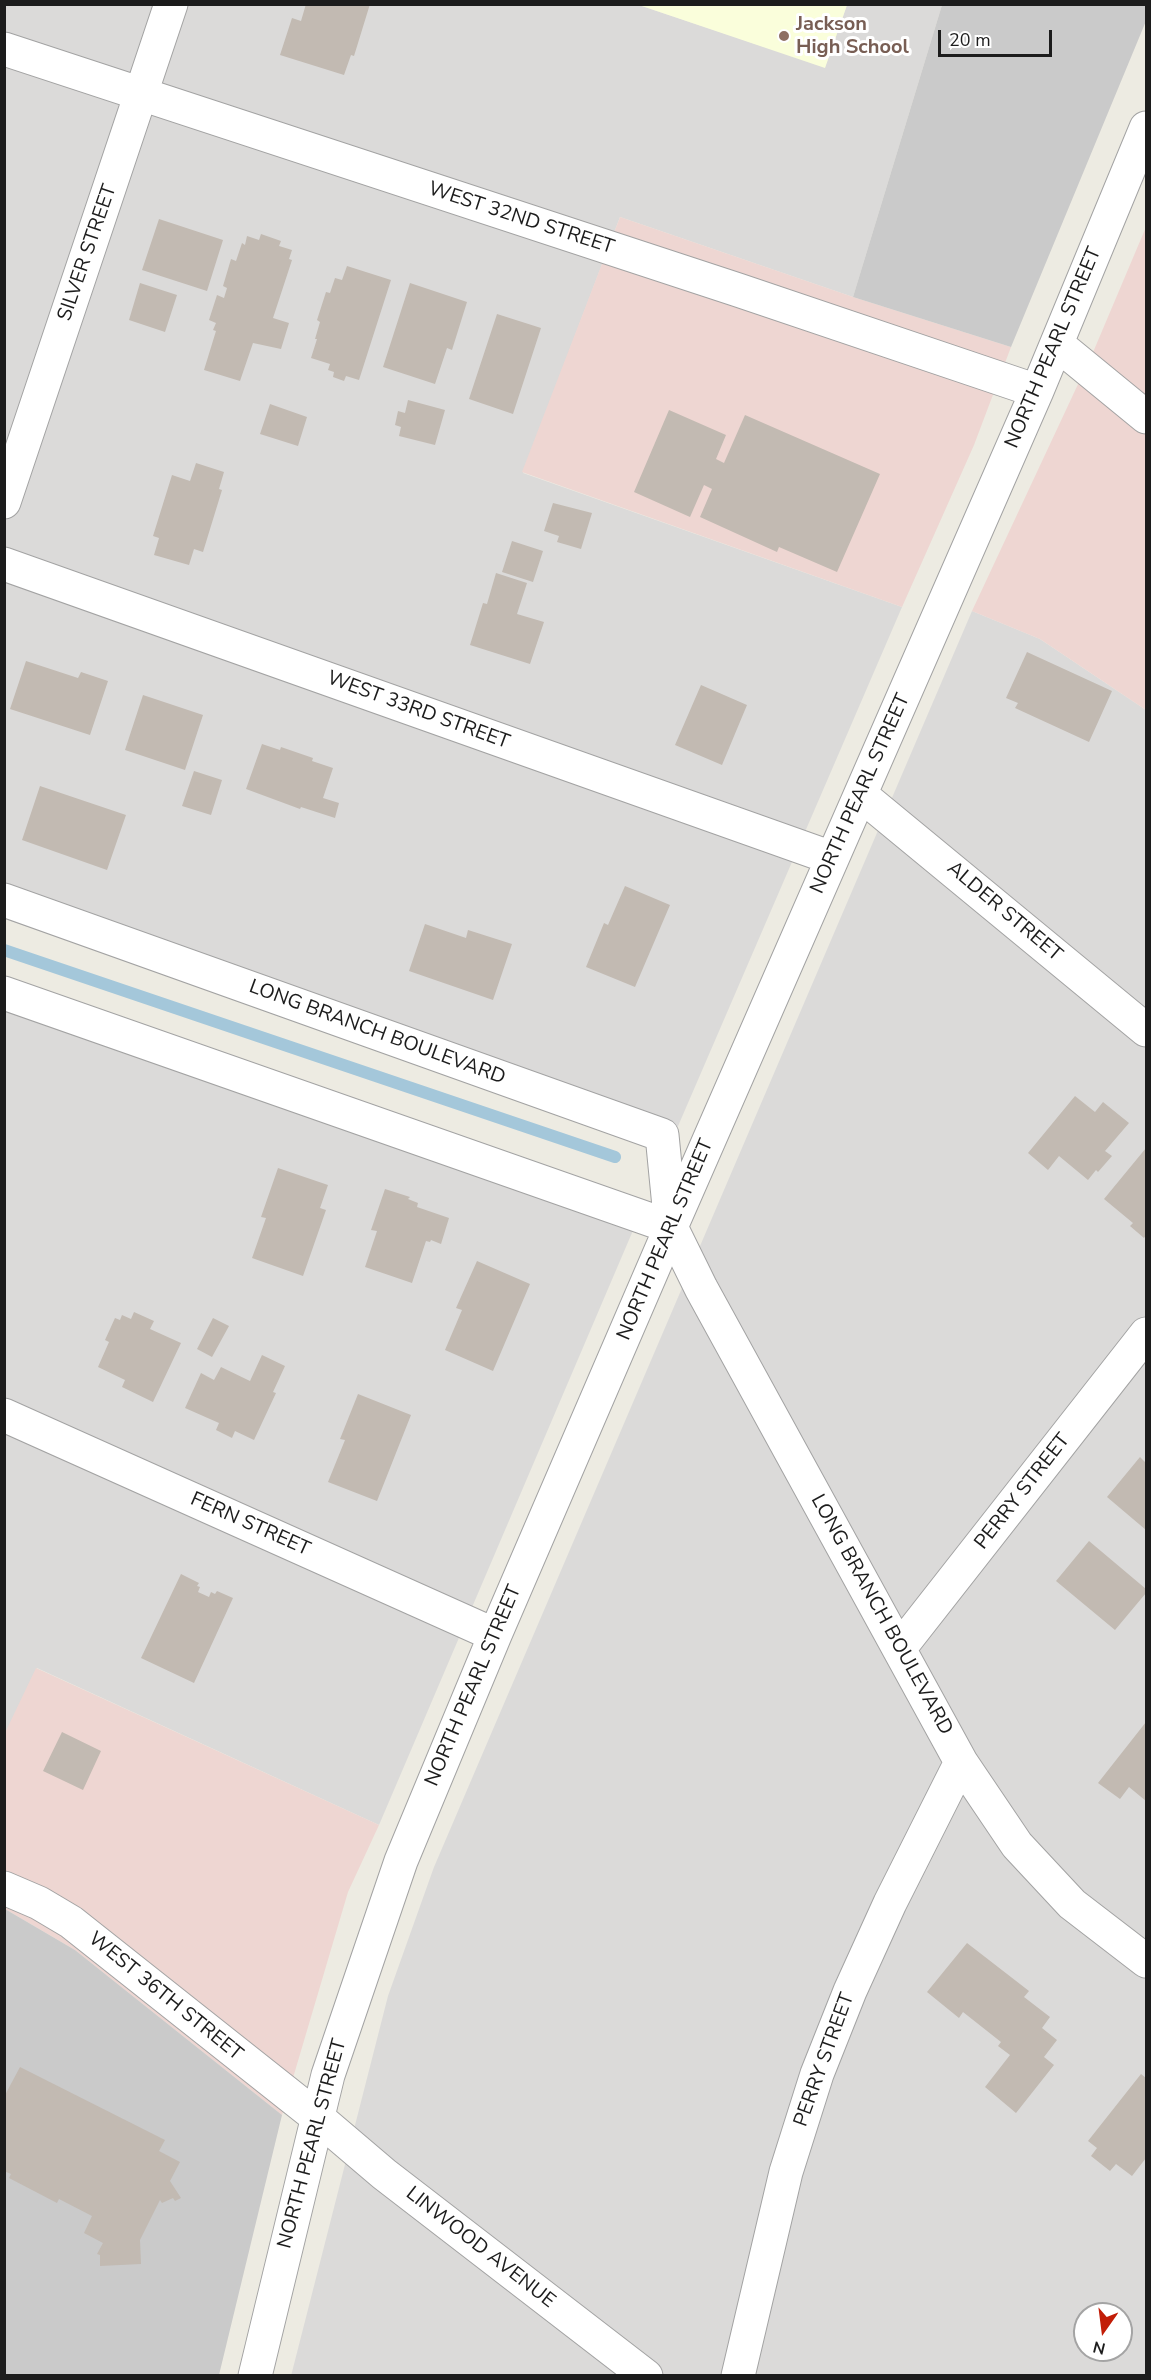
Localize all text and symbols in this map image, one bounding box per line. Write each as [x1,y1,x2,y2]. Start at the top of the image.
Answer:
place label: Jackson High School [796,13,909,60]
scale bar [941,18,1055,56]
text: 20 m [949,28,991,52]
marker: Jackson High School [777,29,791,43]
street label: WEST 32ND STREET [425,178,617,260]
street label: SILVER STREET [53,182,123,324]
street label: NORTH PEARL STREET [1001,244,1107,452]
street label: WEST 33RD STREET [323,667,513,755]
street label: NORTH PEARL STREET [806,690,916,898]
street label: ALDER STREET [942,857,1066,967]
street label: LONG BRANCH BOULEVARD [246,975,508,1091]
street label: NORTH PEARL STREET [613,1136,719,1344]
street label: PERRY STREET [970,1429,1076,1555]
street label: FERN STREET [186,1488,314,1562]
street label: LONG BRANCH BOULEVARD [805,1491,957,1739]
street label: NORTH PEARL STREET [421,1582,527,1790]
street label: WEST 36TH STREET [83,1927,247,2067]
street label: PERRY STREET [790,1990,860,2130]
street label: NORTH PEARL STREET [273,2037,353,2251]
street label: LINWOOD AVENUE [400,2182,560,2314]
north arrow [1073,2302,1133,2362]
text: N [1091,2335,1108,2360]

